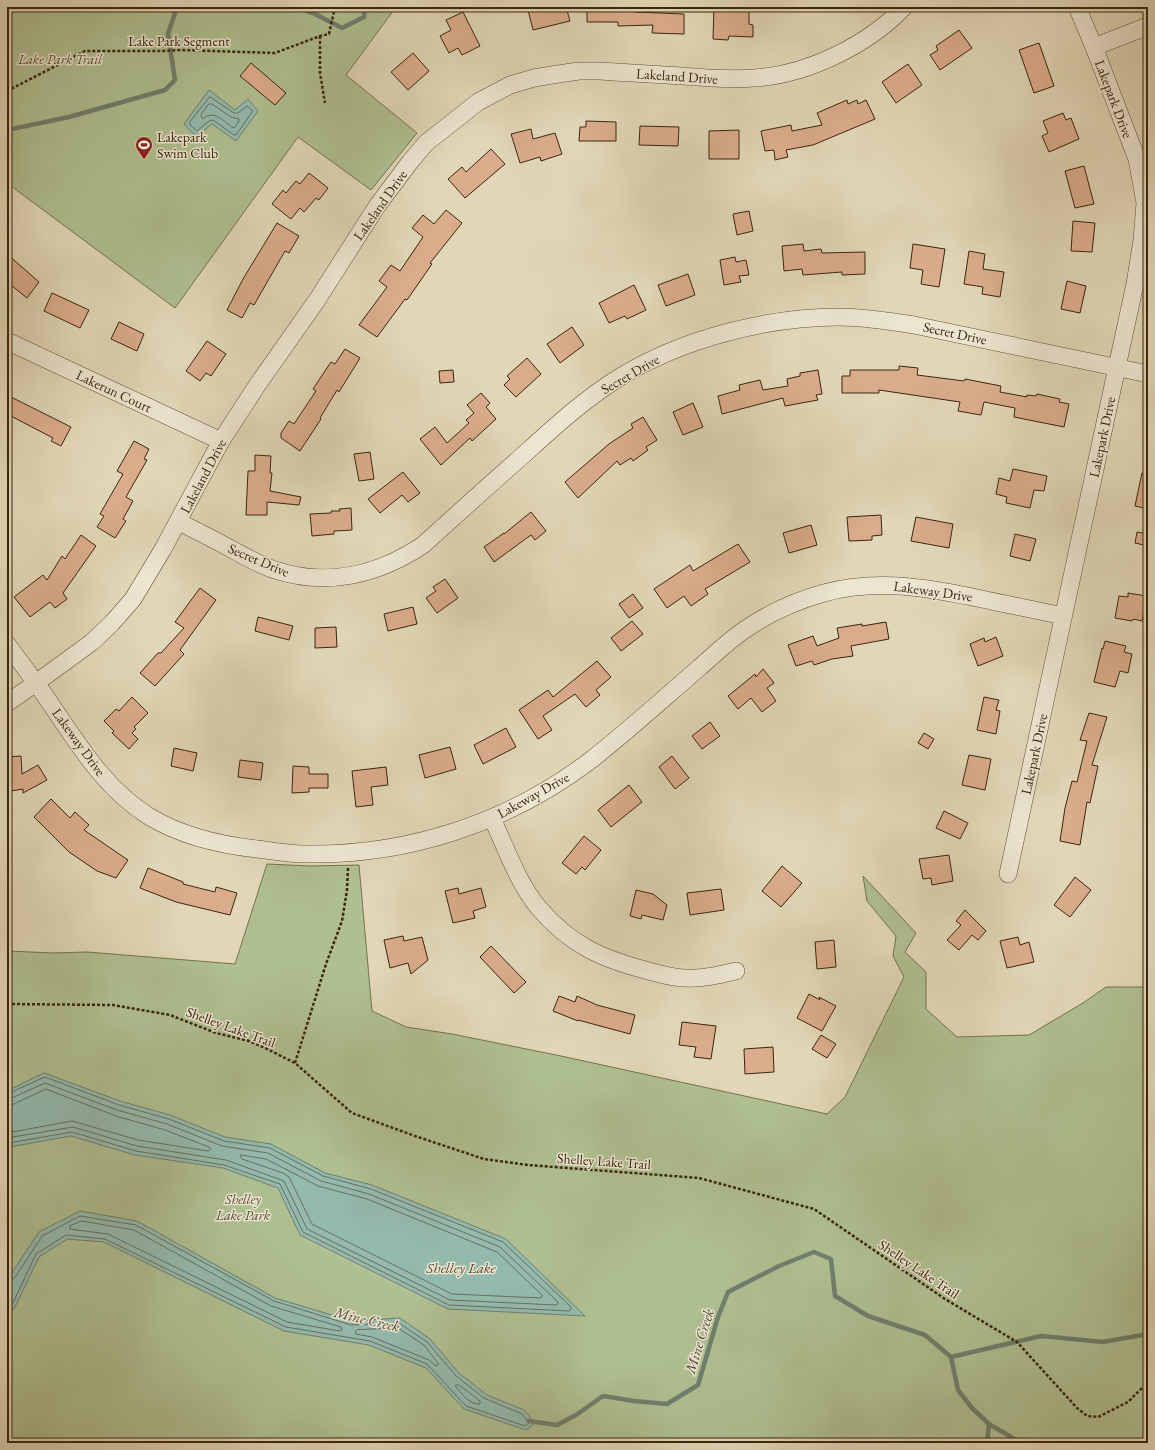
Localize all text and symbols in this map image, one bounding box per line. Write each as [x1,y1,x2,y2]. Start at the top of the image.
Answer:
street label: Lake Park Segment [128,32,230,50]
park label: Lake Park Trail [17,50,103,68]
street label: Lakepark Drive [1091,57,1137,141]
street label: Lakeland Drive [636,64,719,88]
place label: Lakepark Swim Club [157,128,218,162]
sports icon: Lakepark Swim Club [134,135,154,160]
street label: Lakeland Drive [349,166,411,244]
street label: Secret Drive [922,317,989,349]
street label: Secret Drive [598,350,663,398]
street label: Lakerun Court [73,366,155,417]
street label: Lakepark Drive [1085,394,1119,479]
street label: Lakeland Drive [176,435,230,516]
street label: Secret Drive [226,539,293,581]
street label: Lakeway Drive [892,577,974,606]
street label: Lakeway Drive [48,705,110,780]
street label: Lakepark Drive [1017,711,1051,796]
street label: Lakeway Drive [494,768,573,822]
street label: Shelley Lake Trail [184,1002,279,1052]
street label: Shelley Lake Trail [557,1149,652,1173]
park label: Shelley Lake Park [215,1190,271,1224]
street label: Shelley Lake Trail [875,1235,963,1303]
water label: Shelley Lake [425,1258,497,1277]
water label: Mine Creek [331,1302,402,1336]
water label: Mine Creek [680,1306,718,1377]

